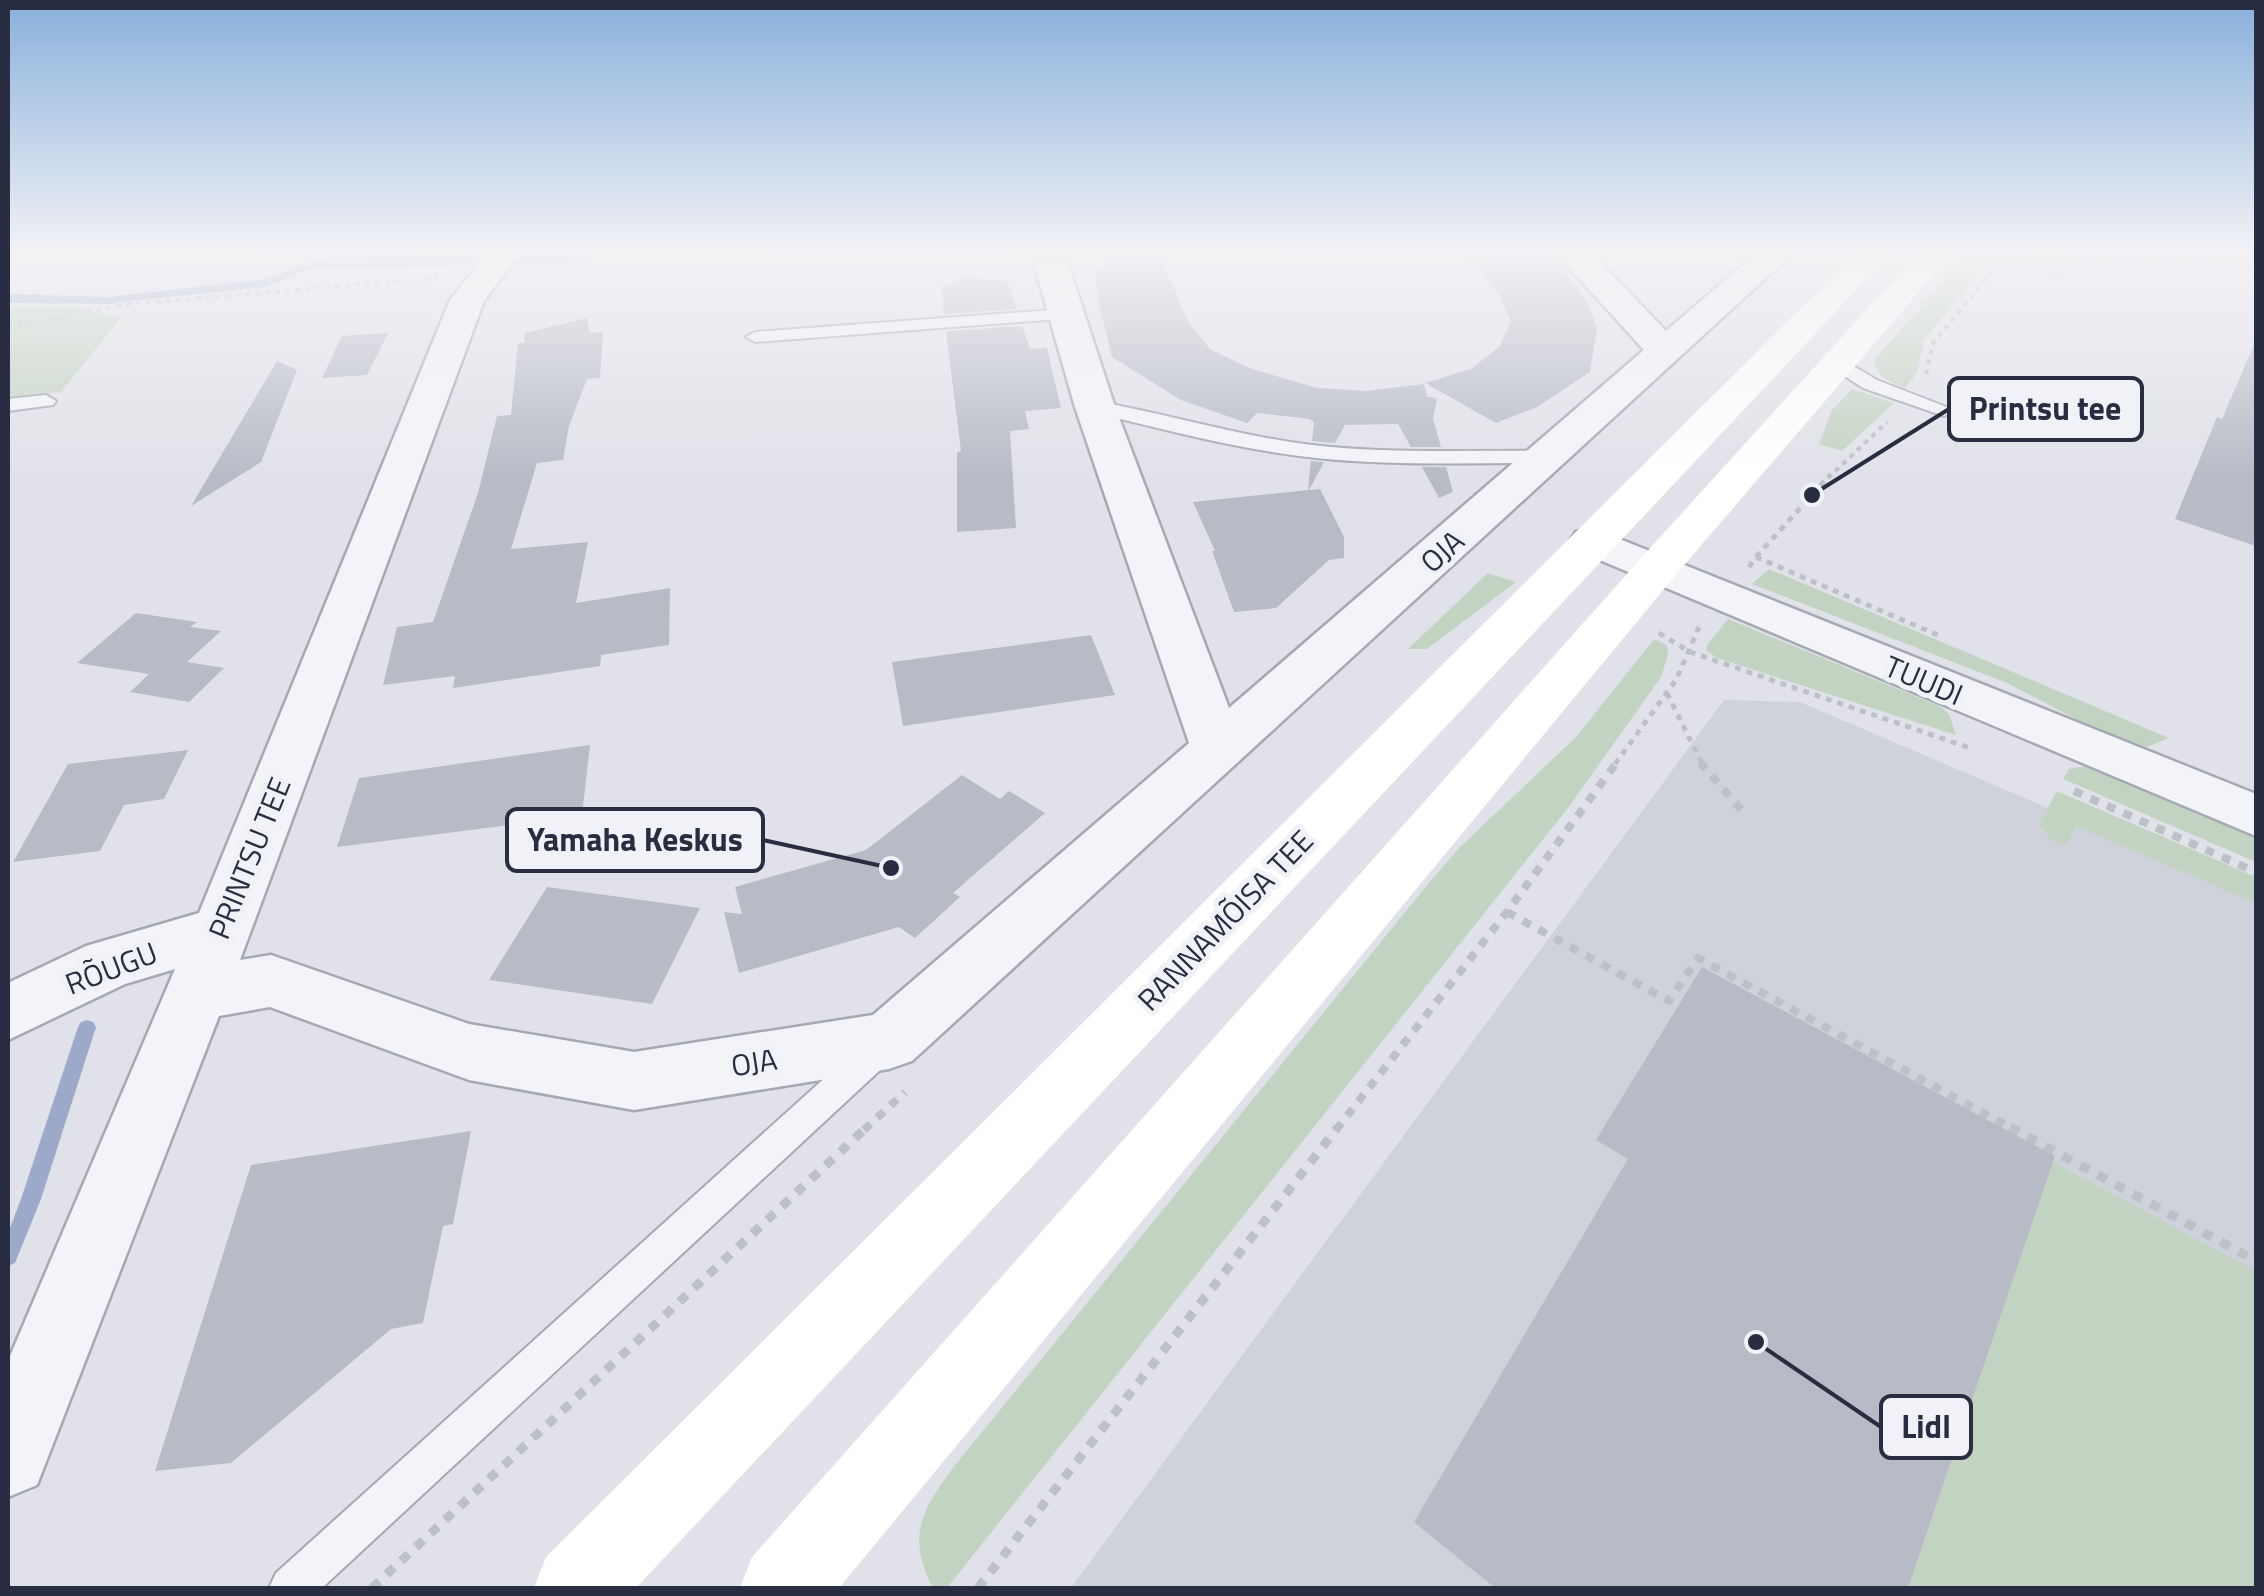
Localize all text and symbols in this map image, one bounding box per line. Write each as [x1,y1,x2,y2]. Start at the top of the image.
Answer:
callout: Printsu tee [1949,378,2142,440]
text: Printsu tee [1969,384,2121,432]
street label: OJA [1410,519,1474,583]
street label: TUUDI [1878,643,1970,717]
street label: PRINTSU TEE [196,770,302,946]
callout: Yamaha Keskus [507,809,763,871]
text: Yamaha Keskus [527,815,743,863]
street label: RANNAMÕISA TEE [1126,819,1324,1021]
street label: RÕUGU [58,929,164,1007]
street label: OJA [728,1036,780,1088]
callout: Lidl [1881,1396,1971,1458]
text: Lidl [1901,1402,1951,1450]

